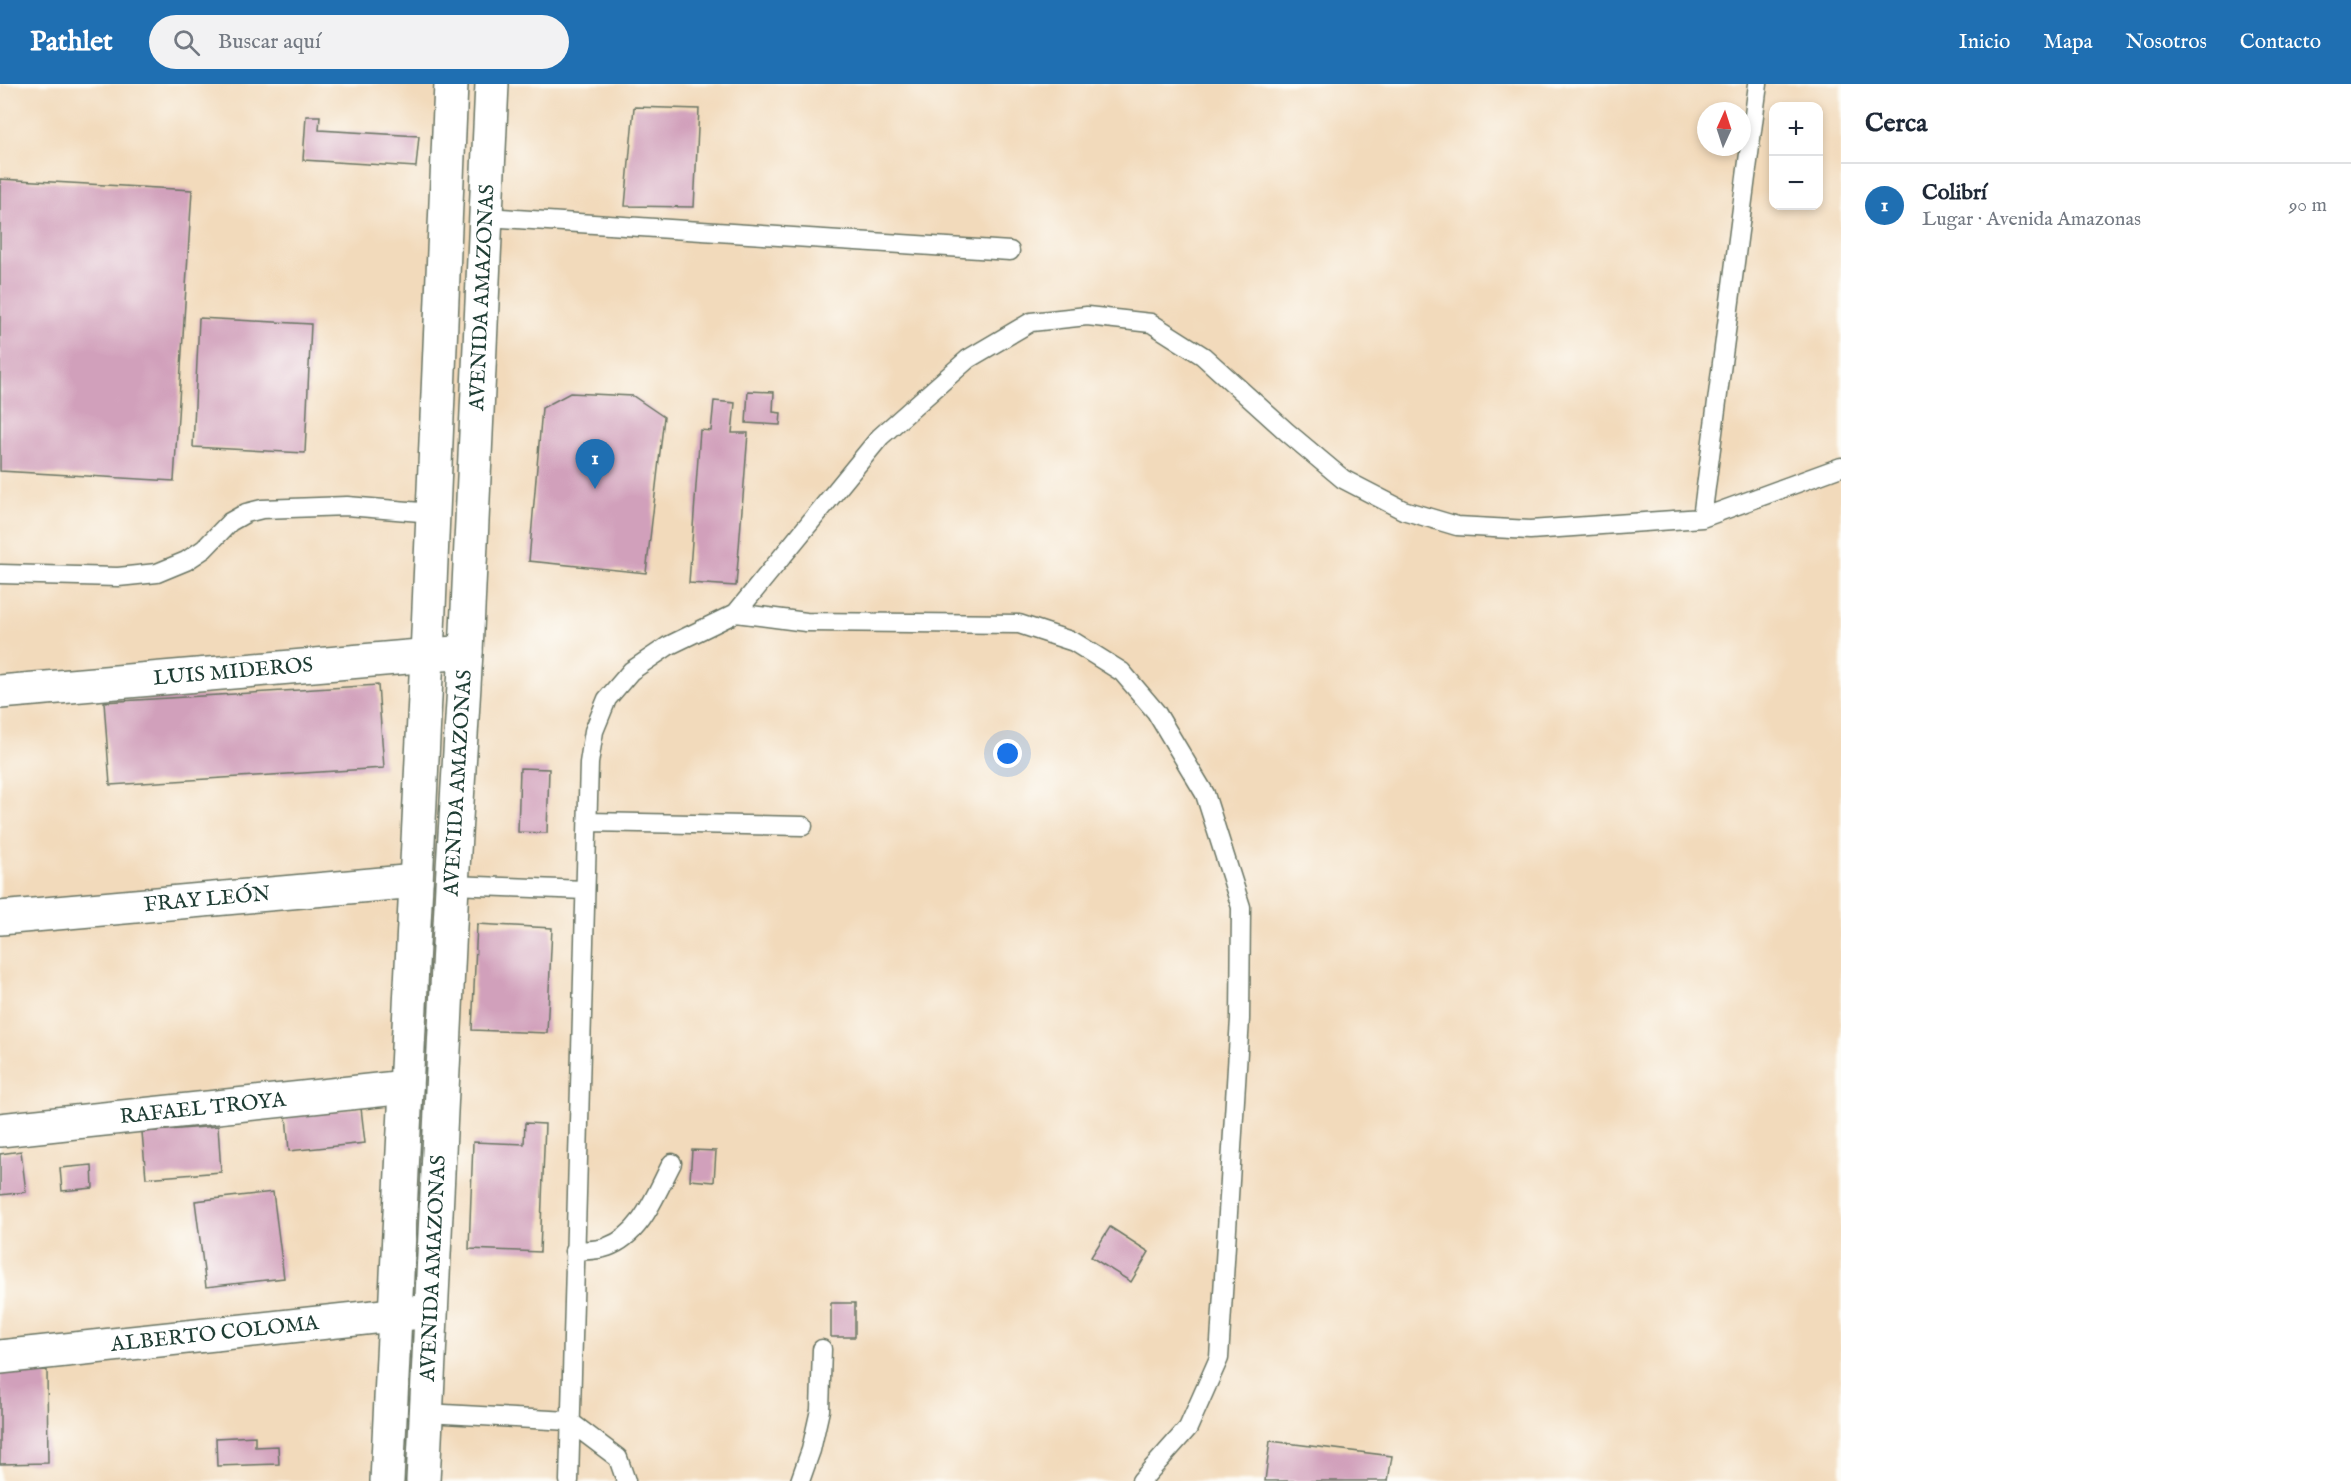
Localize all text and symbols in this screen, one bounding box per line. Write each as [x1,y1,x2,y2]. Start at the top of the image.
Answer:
search box [149,15,569,69]
text: Pathlet [30,25,113,60]
icon: search [170,26,203,59]
text: Buscar aquí [218,28,321,56]
text: Inicio [1959,29,2010,56]
text: Mapa [2043,29,2093,56]
text: Nosotros [2126,29,2207,56]
text: Contacto [2240,29,2321,56]
north arrow [1697,102,1751,156]
map controls [1769,102,1823,210]
button: + [1769,102,1823,156]
text: Cerca [1865,107,1927,140]
button: − [1769,156,1823,210]
text: Colibrí [1922,179,1987,207]
street label: AVENIDA AMAZONAS [464,184,501,412]
text: 1 [1881,193,1888,218]
text: 90 m [2289,193,2327,218]
text: Lugar · Avenida Amazonas [1922,207,2141,232]
pin: 1 [576,440,614,489]
street label: LUIS MIDEROS [152,652,314,692]
street label: AVENIDA AMAZONAS [438,669,478,898]
your location [993,739,1022,768]
street label: FRAY LEÓN [143,881,272,919]
street label: RAFAEL TROYA [118,1086,288,1131]
street label: AVENIDA AMAZONAS [414,1154,452,1383]
street label: ALBERTO COLOMA [109,1309,321,1359]

